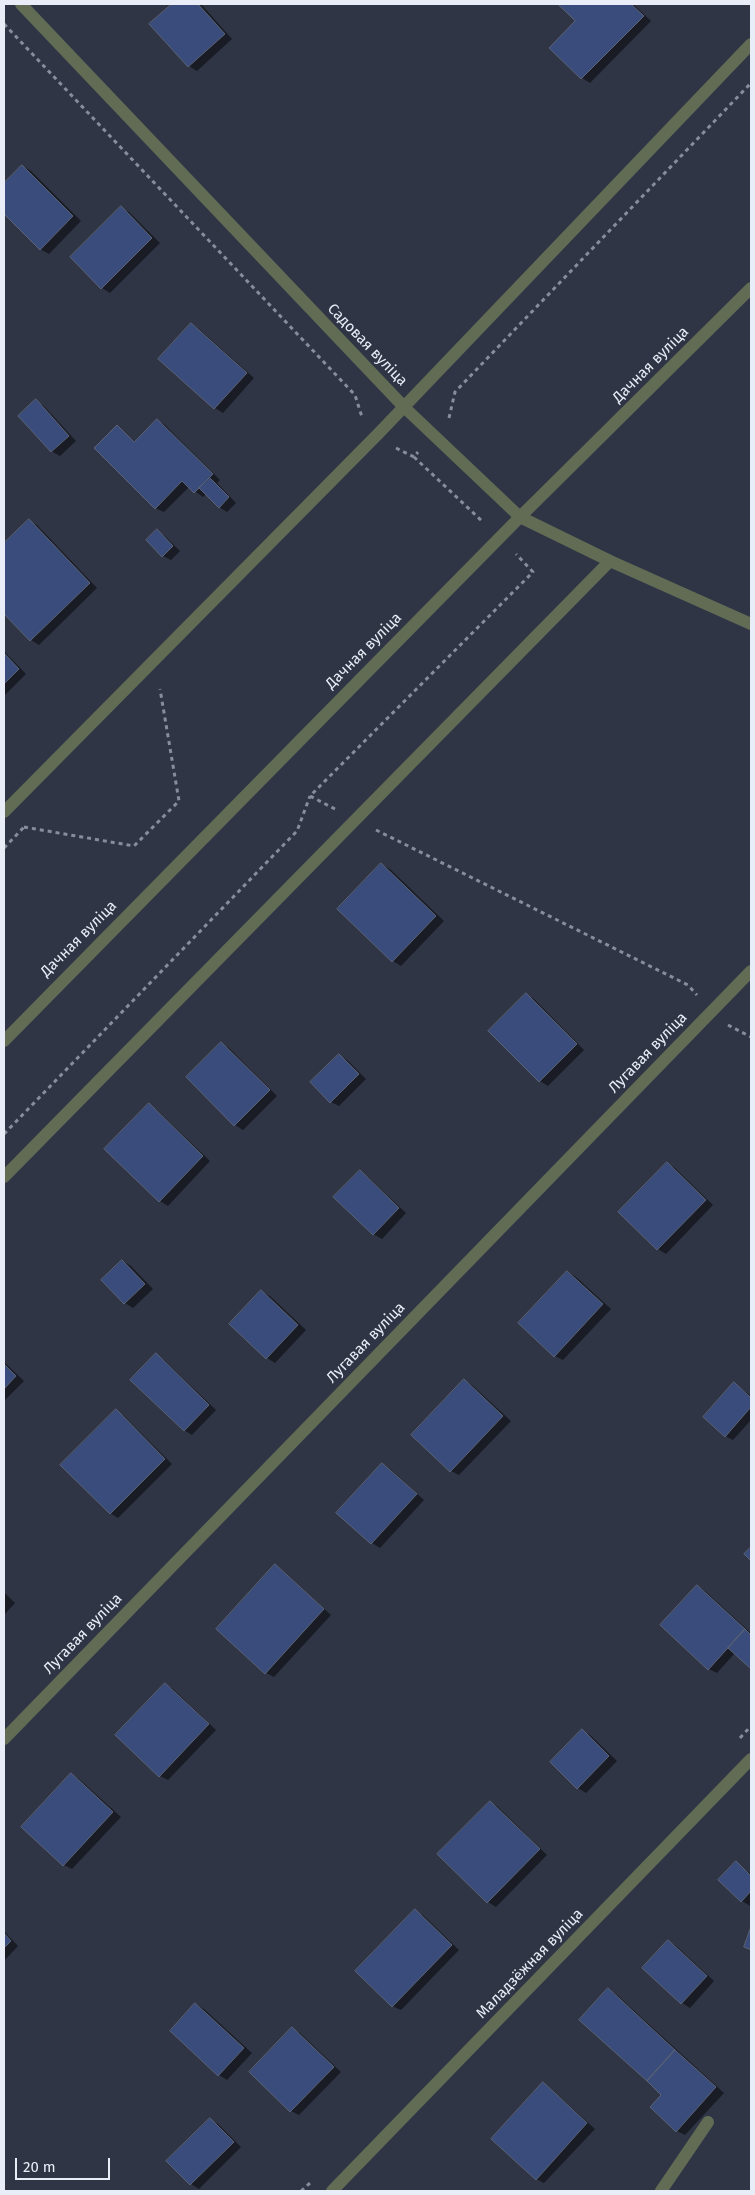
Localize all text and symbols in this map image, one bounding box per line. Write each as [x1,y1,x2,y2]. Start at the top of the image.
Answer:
street label: Садовая вуліца [323,300,411,390]
street label: Дачная вуліца [609,323,693,407]
street label: Дачная вуліца [322,609,406,693]
street label: Дачная вуліца [37,897,121,981]
street label: Лугавая вуліца [605,1009,691,1097]
street label: Лугавая вуліца [323,1299,409,1387]
street label: Лугавая вуліца [40,1590,126,1678]
street label: Маладзёжная вуліца [473,1905,587,2023]
scale bar [18,2148,112,2180]
text: 20 m [23,2158,56,2176]

